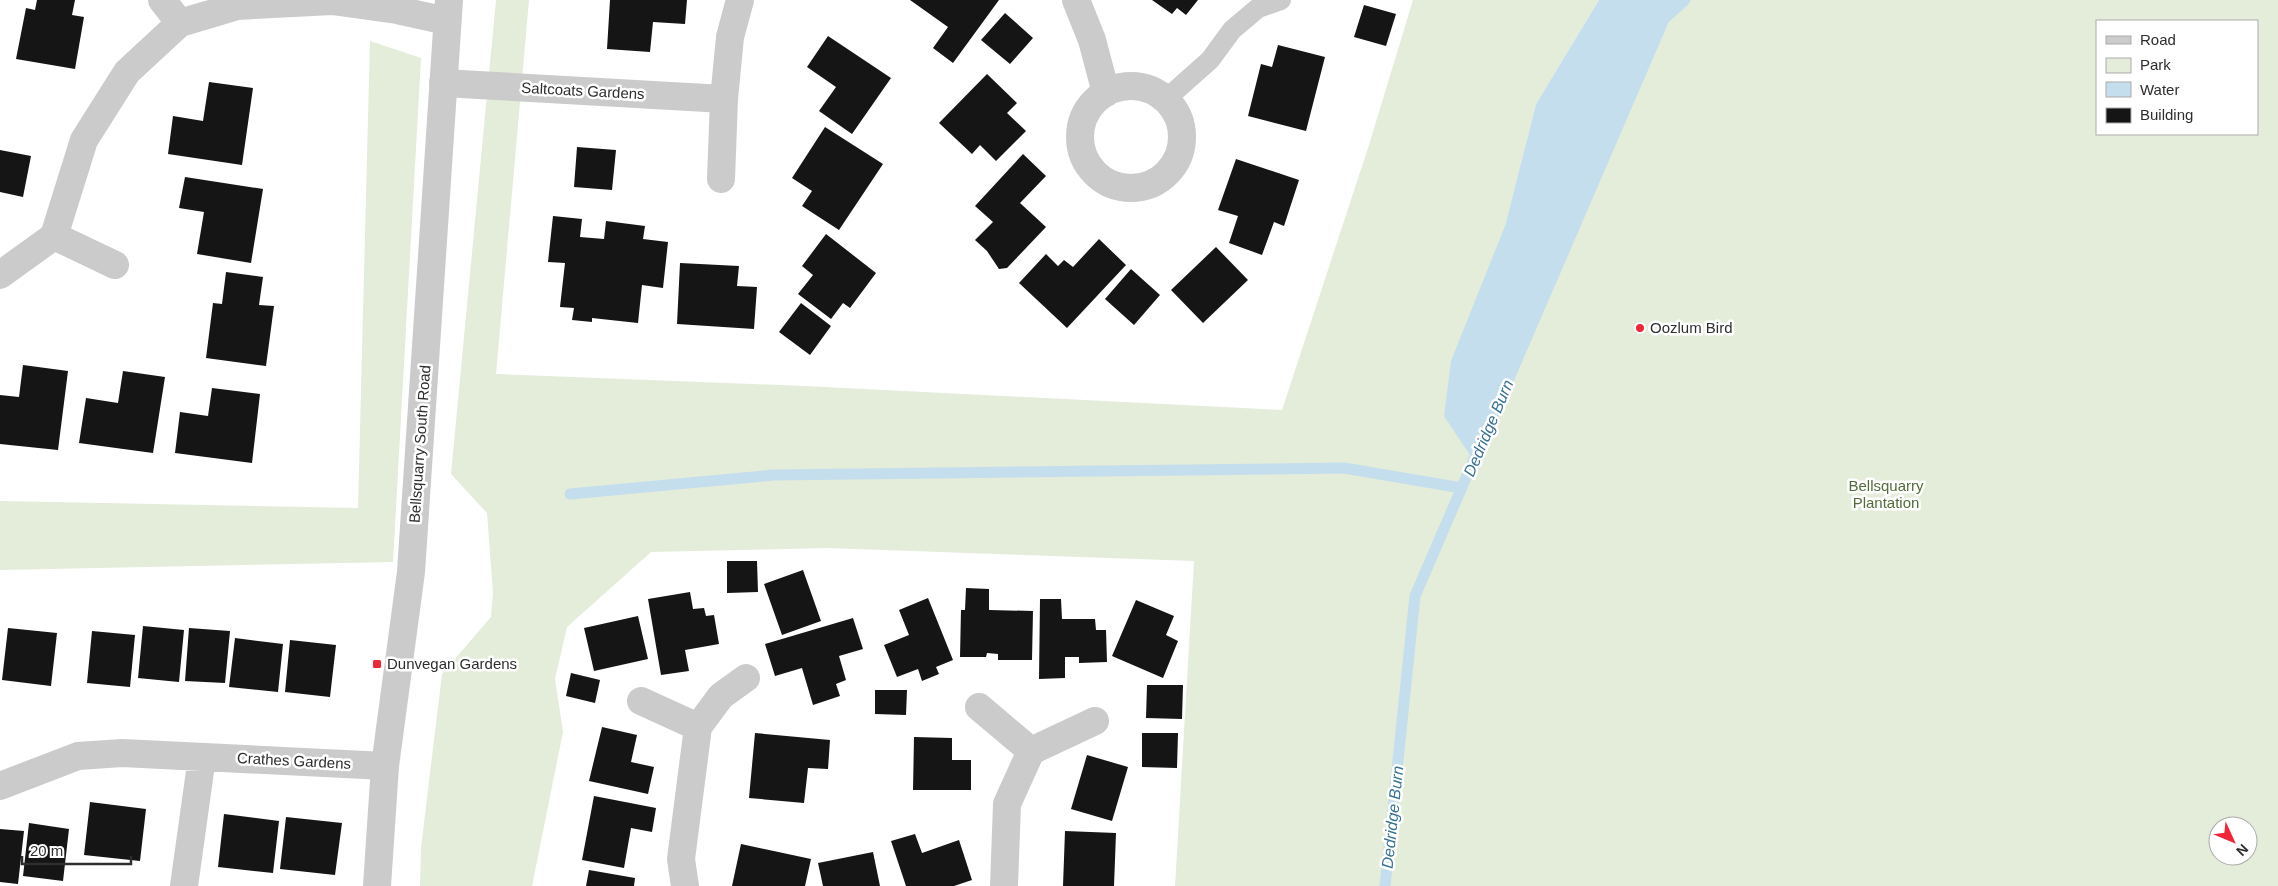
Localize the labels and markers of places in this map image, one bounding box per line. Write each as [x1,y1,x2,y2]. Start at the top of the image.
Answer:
place label: Oozlum Bird [1650,319,1733,336]
marker: Oozlum Bird [1634,322,1646,334]
place label: Dunvegan Gardens [387,655,517,672]
marker: Dunvegan Gardens [371,658,383,670]

